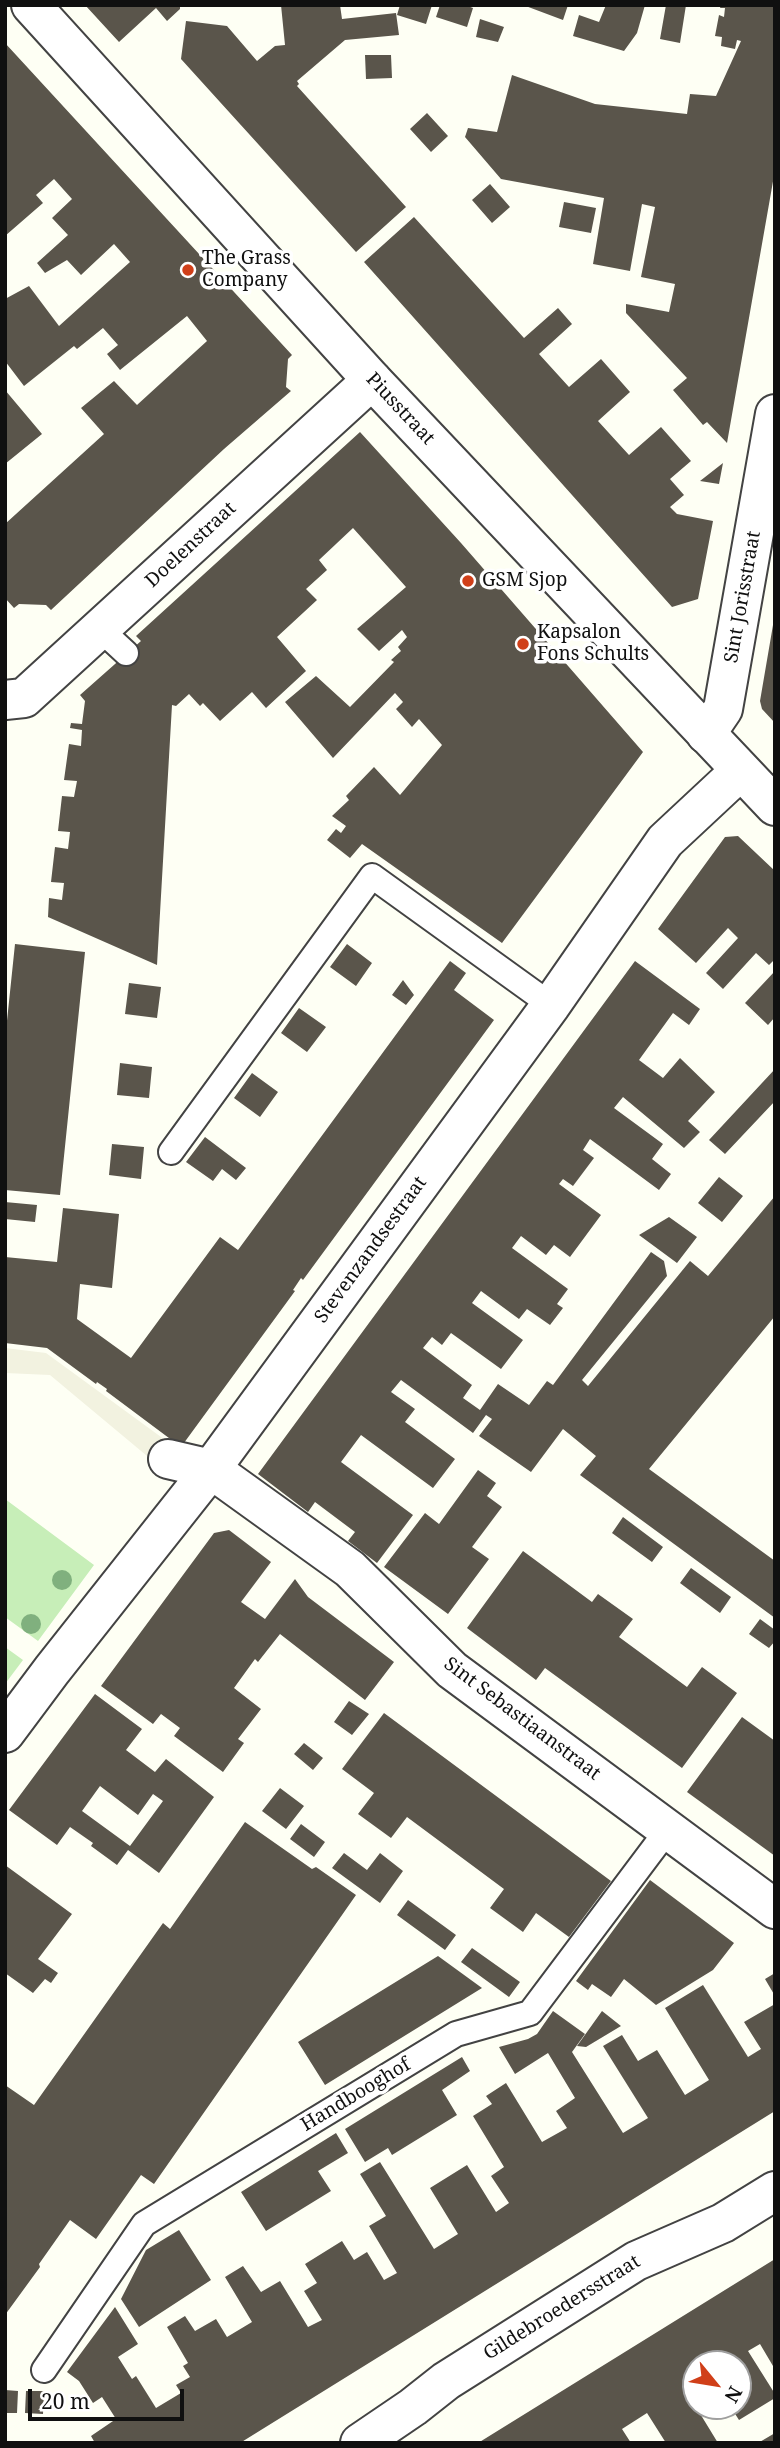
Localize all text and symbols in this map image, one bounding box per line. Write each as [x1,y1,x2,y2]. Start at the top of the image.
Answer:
place label: The Grass Company [202,248,291,292]
marker: The Grass Company [180,262,196,278]
street label: Piusstraat [361,368,439,450]
street label: Doelenstraat [141,497,241,593]
street label: Sint Jorisstraat [720,529,766,665]
place label: GSM Sjop [482,570,567,592]
marker: GSM Sjop [460,573,476,589]
place label: Kapsalon Fons Schults [537,622,649,666]
marker: Kapsalon Fons Schults [515,636,531,652]
street label: Stevenzandsestraat [310,1172,432,1328]
street label: Sint Sebastiaanstraat [439,1653,605,1785]
street label: Handbooghof [297,2053,415,2137]
street label: Gildebroedersstraat [479,2251,645,2365]
north arrow [682,2350,752,2420]
scale bar [32,2374,187,2418]
text: N [718,2382,748,2407]
text: 20 m [41,2387,90,2415]

